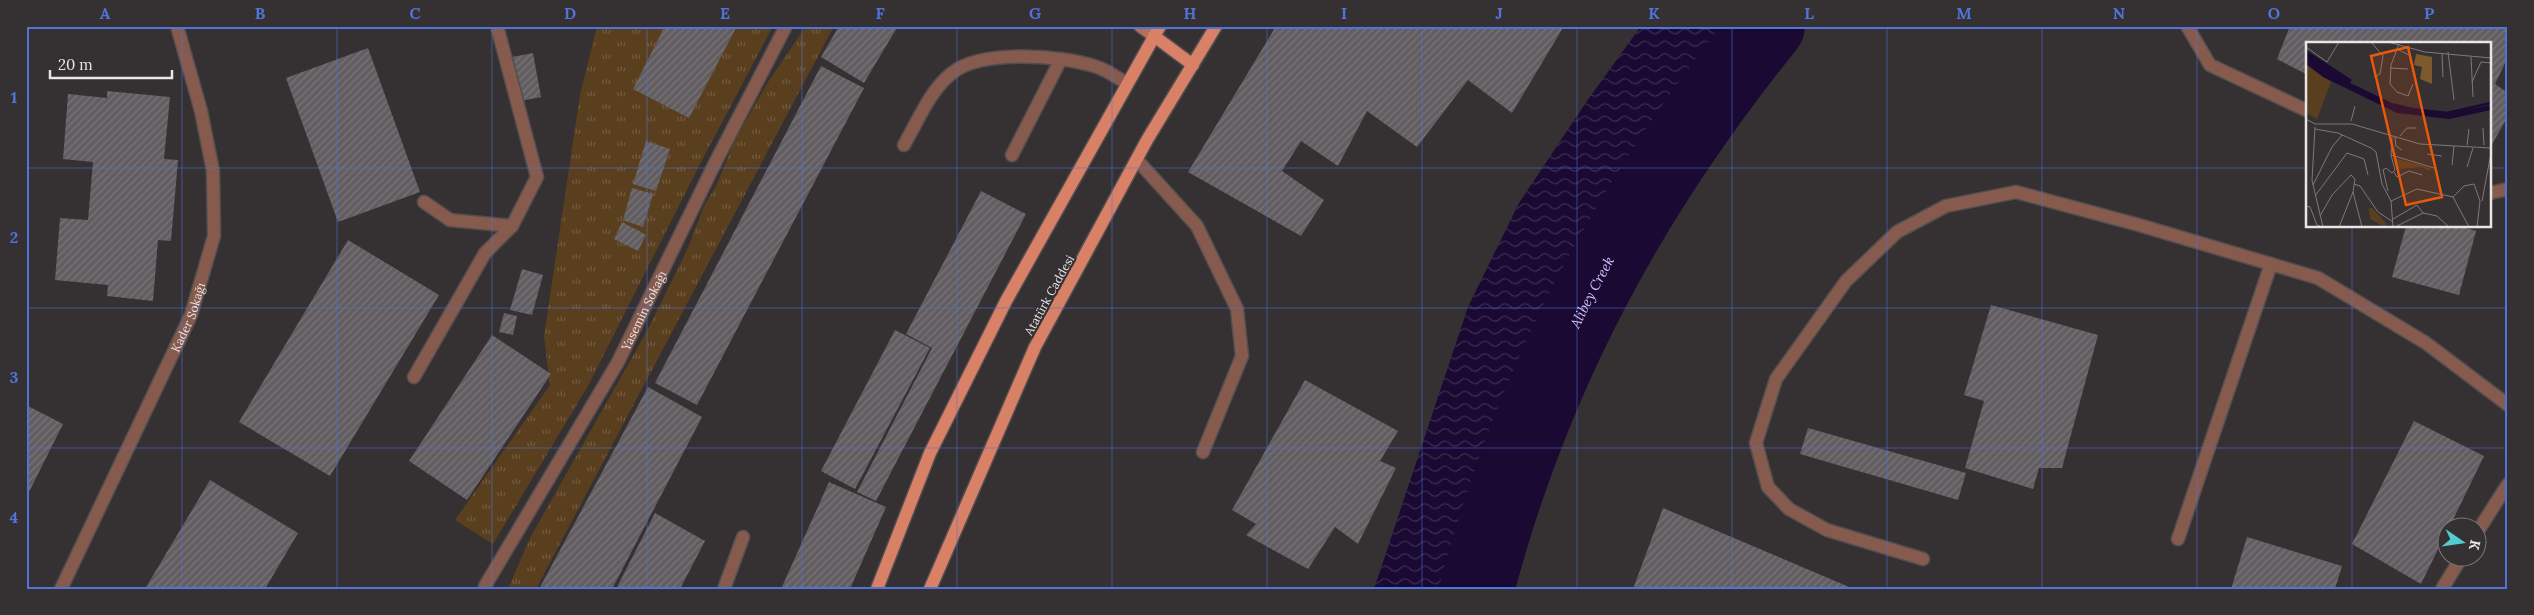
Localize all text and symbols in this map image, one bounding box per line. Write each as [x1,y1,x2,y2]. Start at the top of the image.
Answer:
text: A [100,3,111,23]
text: B [255,3,266,23]
text: C [409,3,421,23]
text: D [564,3,576,23]
text: E [720,3,730,23]
text: F [875,3,885,23]
text: G [1029,3,1041,23]
text: H [1184,3,1197,23]
text: I [1341,3,1347,23]
text: J [1495,3,1503,23]
text: K [1648,3,1660,23]
text: L [1804,3,1814,23]
text: M [1956,3,1972,23]
text: N [2113,3,2125,23]
text: O [2268,3,2280,23]
text: P [2424,3,2434,23]
inset map [2306,42,2492,228]
scale bar [50,48,172,80]
text: 20 m [58,55,93,74]
text: 1 [11,87,17,107]
text: 2 [10,227,18,247]
street label: Atatürk Caddesi [1020,252,1077,338]
water label: Alibey Creek [1565,253,1618,332]
street label: Yasemin Sokağı [617,268,669,353]
street label: Kader Sokağı [167,281,208,354]
text: 3 [10,367,19,387]
text: 4 [10,507,19,527]
north arrow [2436,518,2486,568]
text: K [2465,538,2485,552]

